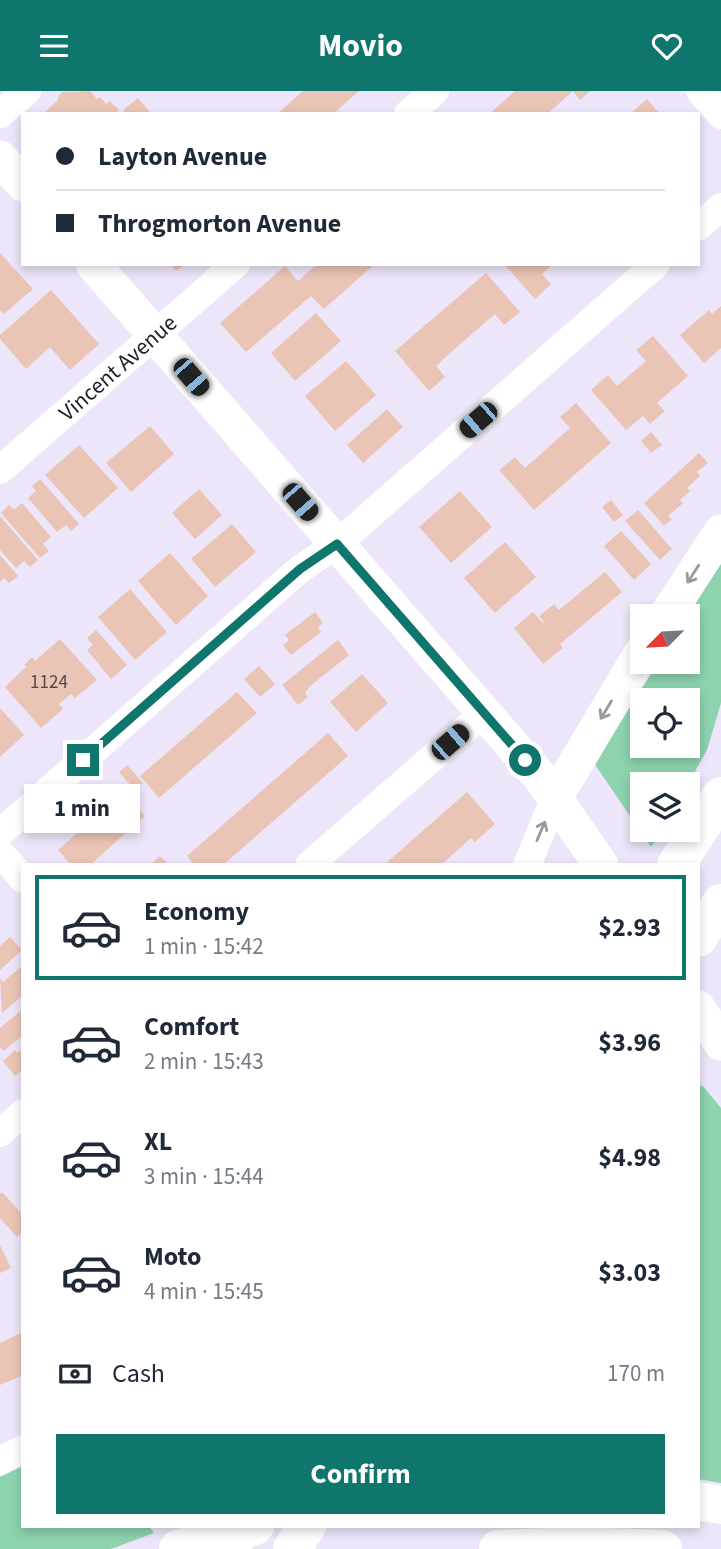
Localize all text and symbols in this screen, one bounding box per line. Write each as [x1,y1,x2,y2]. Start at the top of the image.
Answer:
text: Movio [318,23,403,69]
icon: menu [35,27,73,65]
icon: heart [648,27,686,65]
text: Layton Avenue [98,138,267,175]
text: Throgmorton Avenue [98,205,341,242]
street label: Vincent Avenue [51,307,184,429]
car [170,354,213,400]
car [456,398,501,442]
car [279,479,322,525]
one-way arrow [686,564,701,583]
north arrow [630,604,700,674]
map controls [630,604,700,842]
house number: 1124 [30,669,68,696]
button: locate [630,688,700,758]
one-way arrow [599,699,612,720]
car [428,720,473,764]
route end [67,744,99,776]
route start [509,744,541,776]
button: layers [630,772,700,842]
callout: 1 min [25,785,141,833]
text: 1 min [54,792,110,825]
one-way arrow [536,821,549,843]
text: Economy [144,893,249,930]
icon: car [60,896,123,959]
text: $2.93 [598,909,661,946]
text: 1 min · 15:42 [144,930,264,963]
text: Comfort [144,1008,239,1045]
icon: car [60,1011,123,1074]
text: $3.96 [598,1024,661,1061]
text: 2 min · 15:43 [144,1045,264,1078]
text: XL [144,1123,172,1160]
icon: car [60,1126,123,1189]
text: $4.98 [598,1139,661,1176]
text: 3 min · 15:44 [144,1160,264,1193]
text: Moto [144,1238,201,1275]
icon: car [60,1241,123,1304]
text: $3.03 [598,1254,661,1291]
text: 4 min · 15:45 [144,1275,264,1308]
icon: cash [56,1355,94,1393]
text: Cash [112,1355,165,1392]
text: 170 m [607,1357,665,1390]
button: Confirm [56,1434,665,1514]

